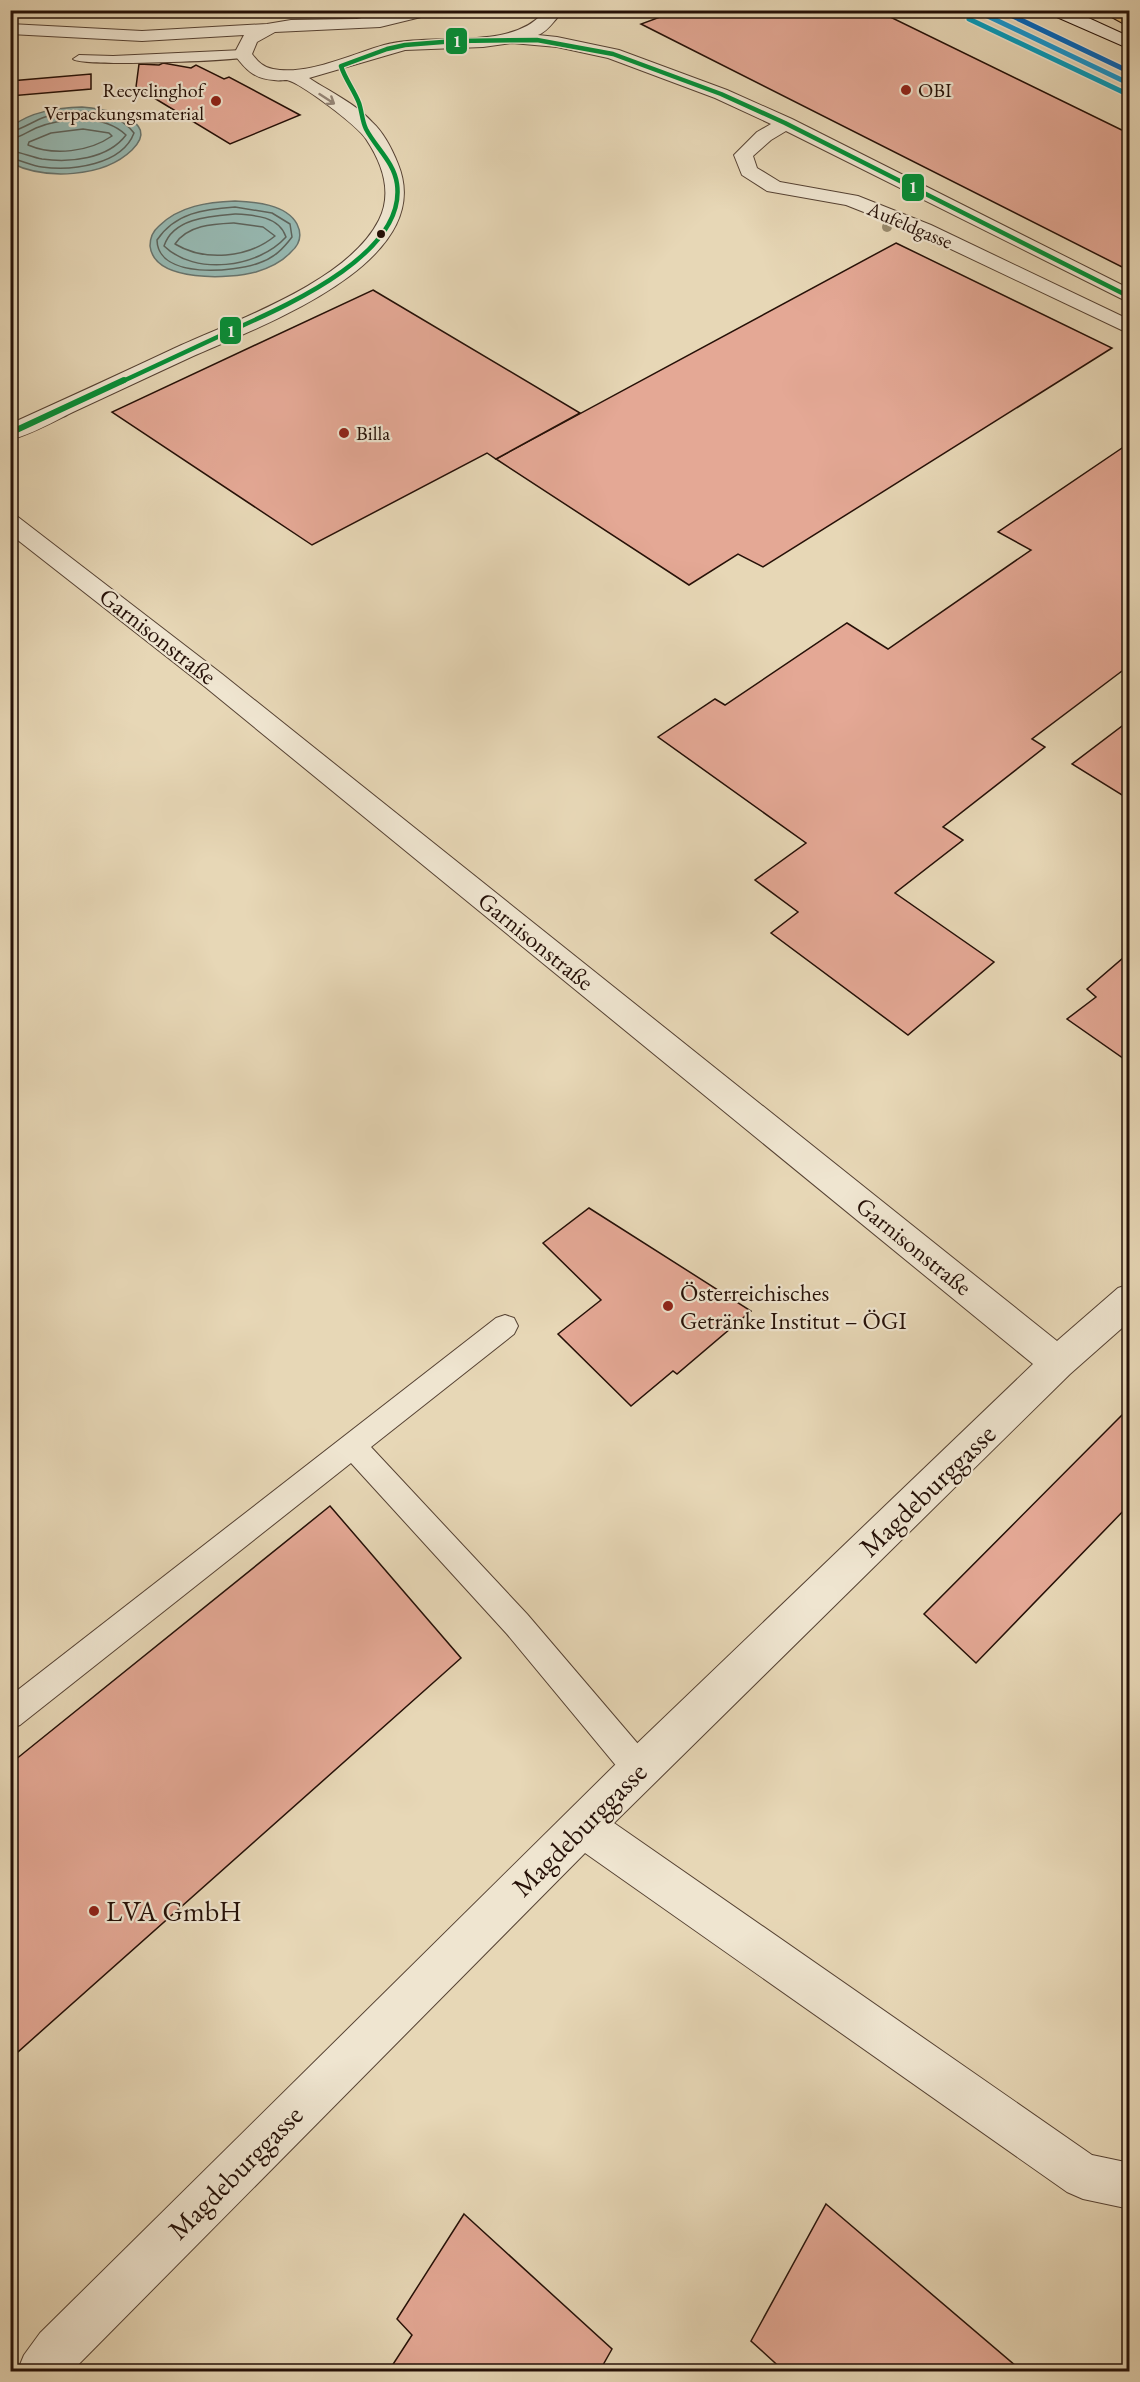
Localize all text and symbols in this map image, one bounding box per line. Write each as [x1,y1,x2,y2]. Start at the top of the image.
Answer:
line badge: 1 [445,27,468,55]
text: 1 [453,31,461,52]
place label: Recyclinghof Verpackungsmaterial [44,77,207,126]
place label: OBI [918,77,952,103]
marker: OBI [899,83,913,97]
one-way arrow [318,93,335,105]
marker: Recyclinghof Verpackungsmaterial [209,94,223,108]
line badge: 1 [901,173,925,202]
text: 1 [909,177,917,198]
street label: Aufeldgasse [862,195,957,255]
unlabelled marker [375,228,387,240]
line badge: 1 [219,316,242,345]
text: 1 [227,321,235,342]
place label: Billa [356,420,390,446]
marker: Billa [337,426,351,440]
street label: Garnisonstraße [93,581,223,691]
street label: Garnisonstraße [472,885,600,997]
street label: Garnisonstraße [850,1190,978,1302]
place label: Österreichisches Getränke Institut – ÖGI [680,1277,907,1336]
marker: Österreichisches Getränke Institut – ÖGI [661,1299,675,1313]
street label: Magdeburggasse [851,1416,1003,1564]
street label: Magdeburggasse [504,1754,654,1904]
place label: LVA GmbH [106,1893,242,1929]
marker: LVA GmbH [87,1904,101,1918]
street label: Magdeburggasse [160,2097,310,2247]

